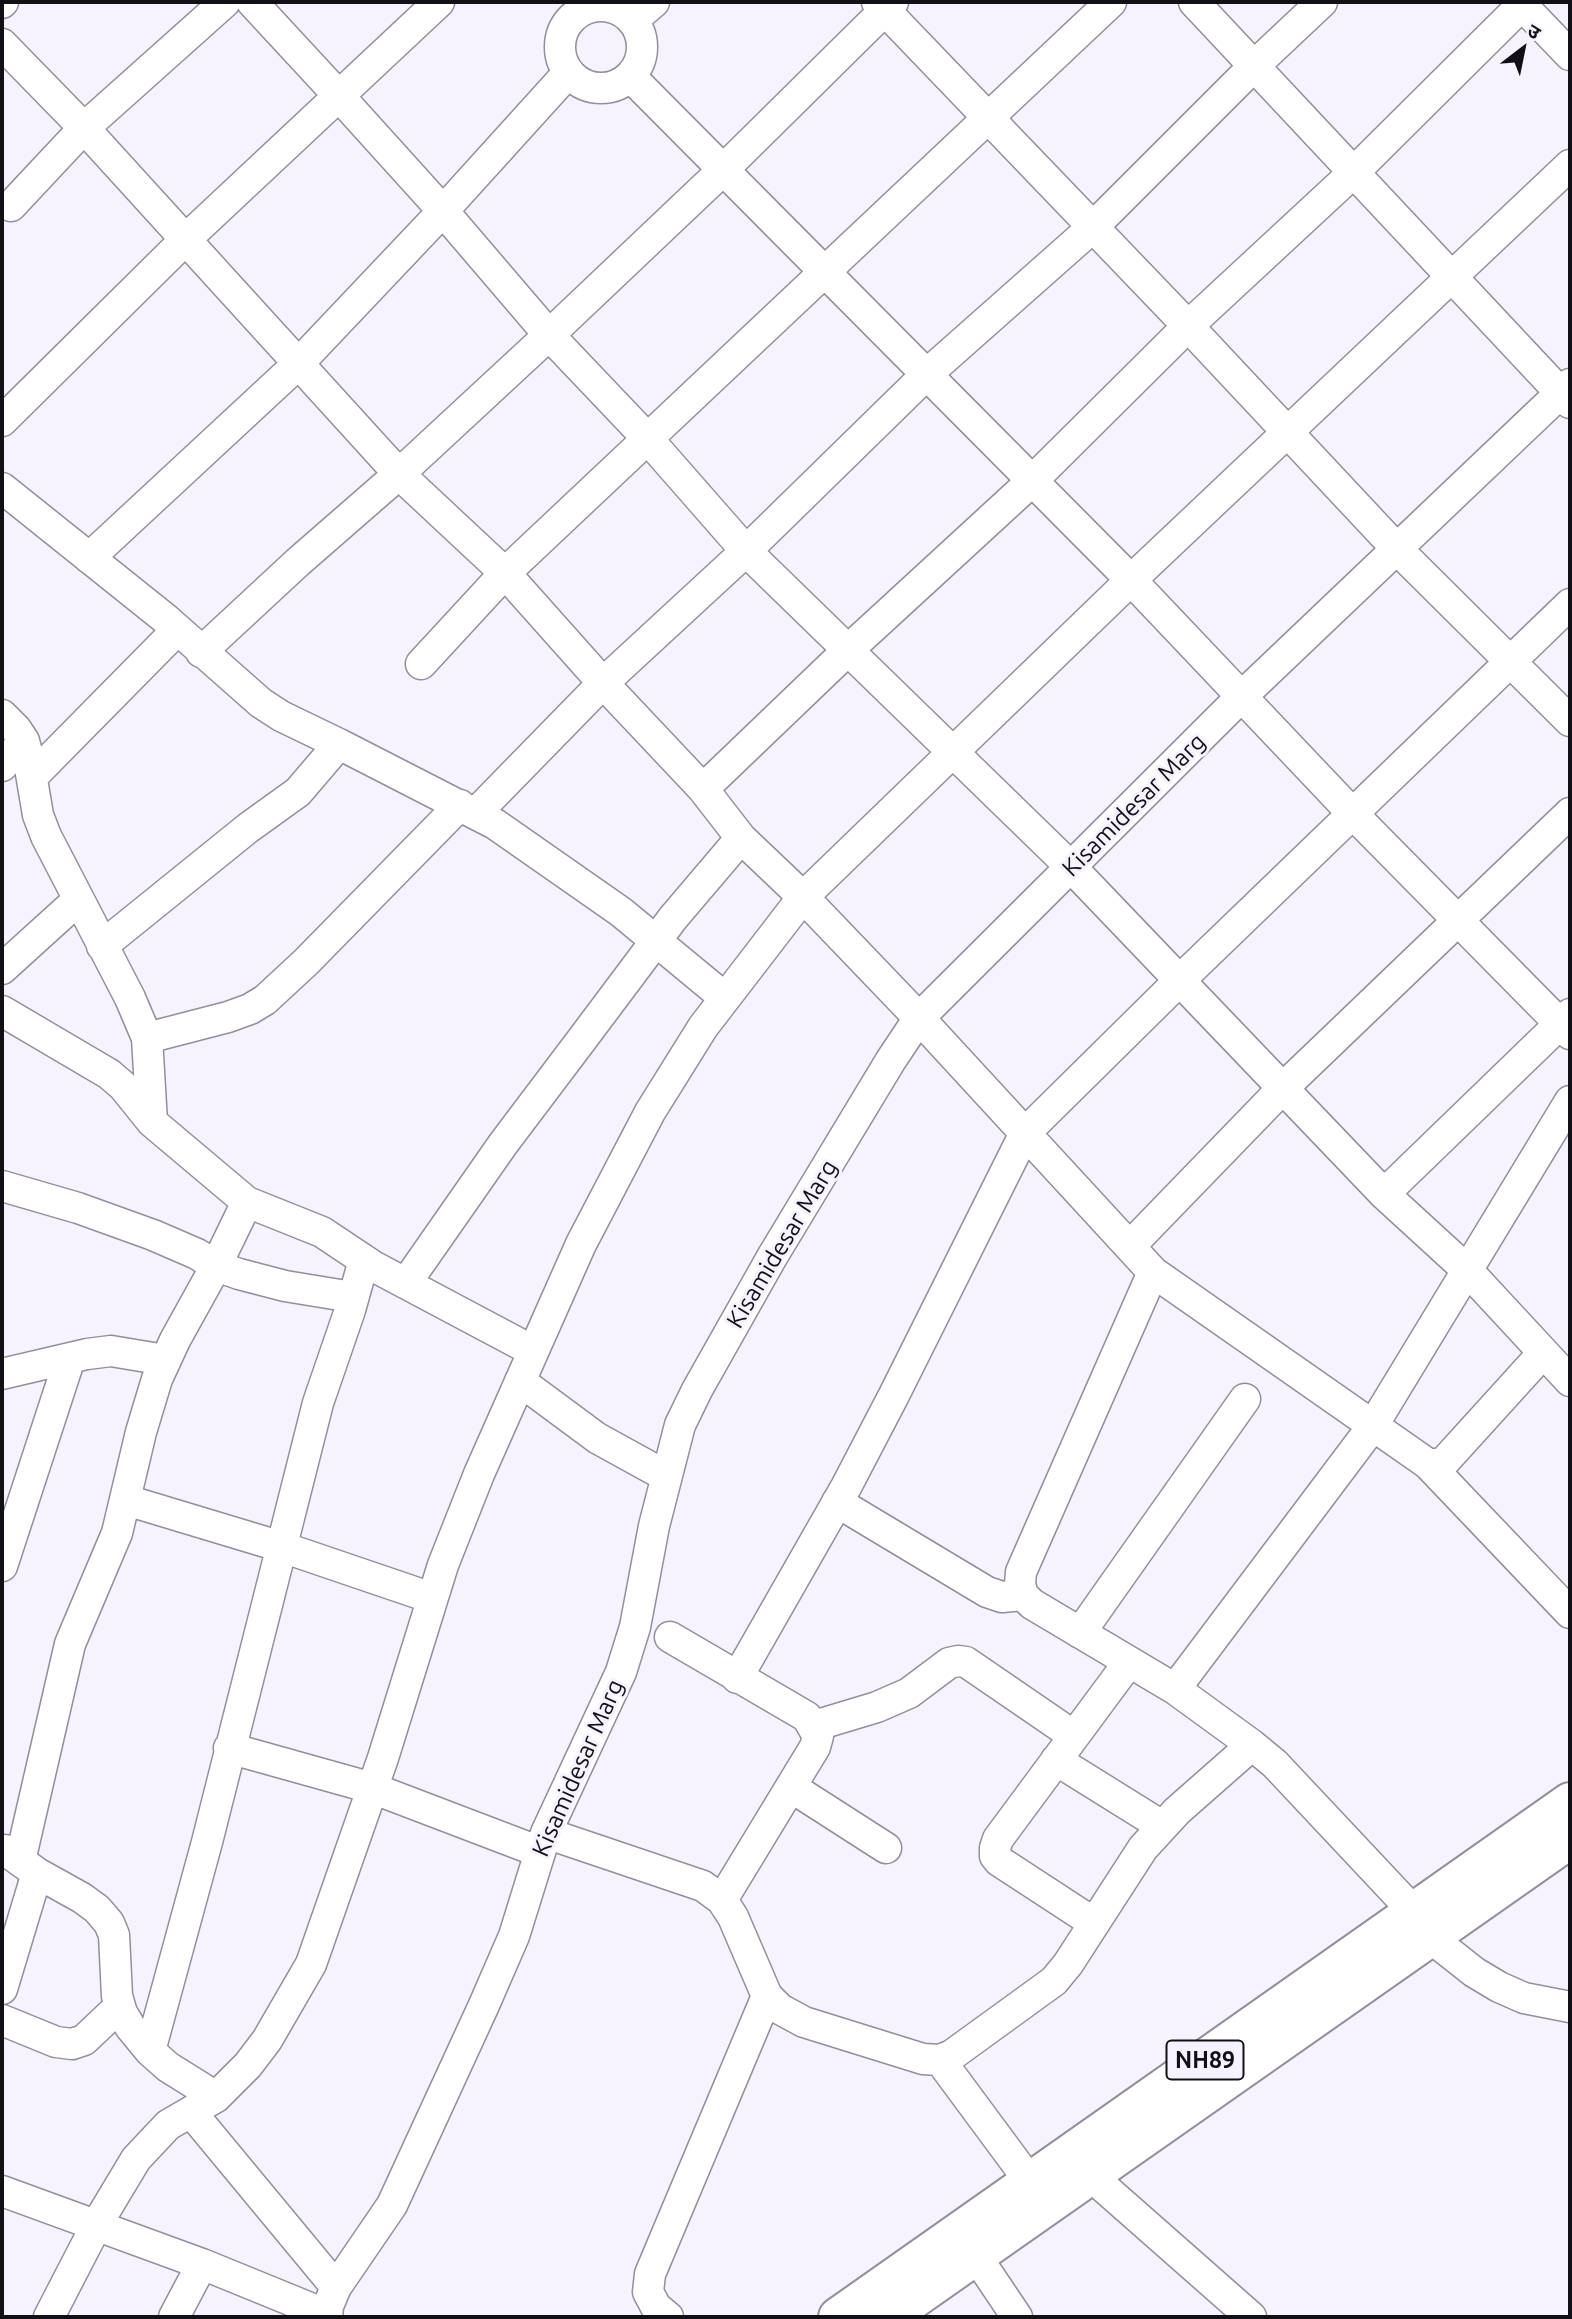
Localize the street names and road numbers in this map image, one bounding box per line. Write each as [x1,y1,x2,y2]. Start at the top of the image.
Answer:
street label: Kisamidesar Marg [1056,727,1212,883]
street label: Kisamidesar Marg [720,1155,844,1333]
street label: Kisamidesar Marg [526,1675,630,1861]
road number: NH89 [1166,2040,1244,2080]

